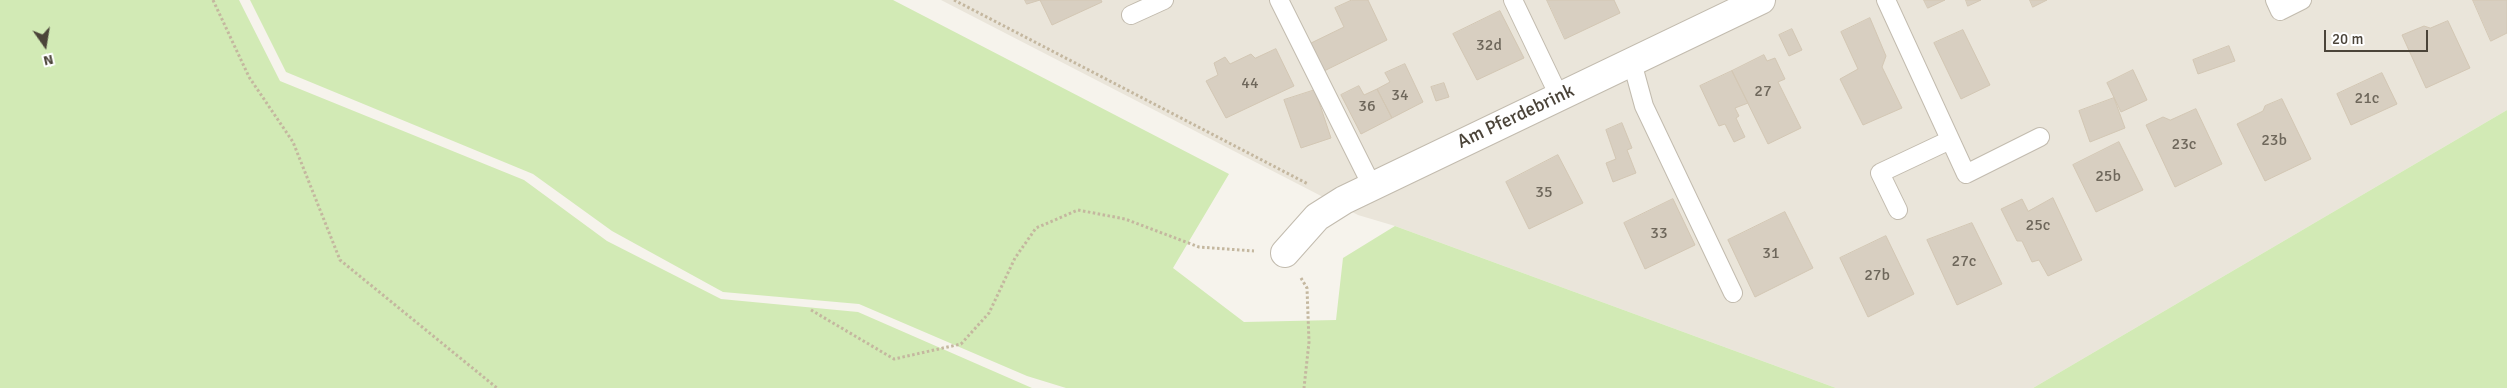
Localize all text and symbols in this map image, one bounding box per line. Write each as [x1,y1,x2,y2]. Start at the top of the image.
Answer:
north arrow [20,20,70,70]
scale bar [2327,20,2431,52]
text: 20 m [2332,30,2363,48]
house number: 32d [1476,36,1502,56]
text: N [42,51,55,69]
house number: 44 [1241,74,1259,94]
street label: Am Pferdebrink [1454,80,1578,154]
house number: 27 [1754,82,1772,102]
house number: 34 [1391,86,1409,106]
house number: 21c [2355,89,2379,109]
house number: 36 [1358,97,1376,117]
house number: 23b [2261,131,2287,151]
house number: 23c [2172,135,2196,155]
house number: 25b [2095,167,2121,187]
house number: 35 [1535,183,1553,203]
house number: 25c [2026,216,2050,236]
house number: 33 [1650,224,1668,244]
house number: 31 [1762,244,1780,264]
house number: 27c [1952,252,1976,272]
house number: 27b [1864,266,1890,286]

